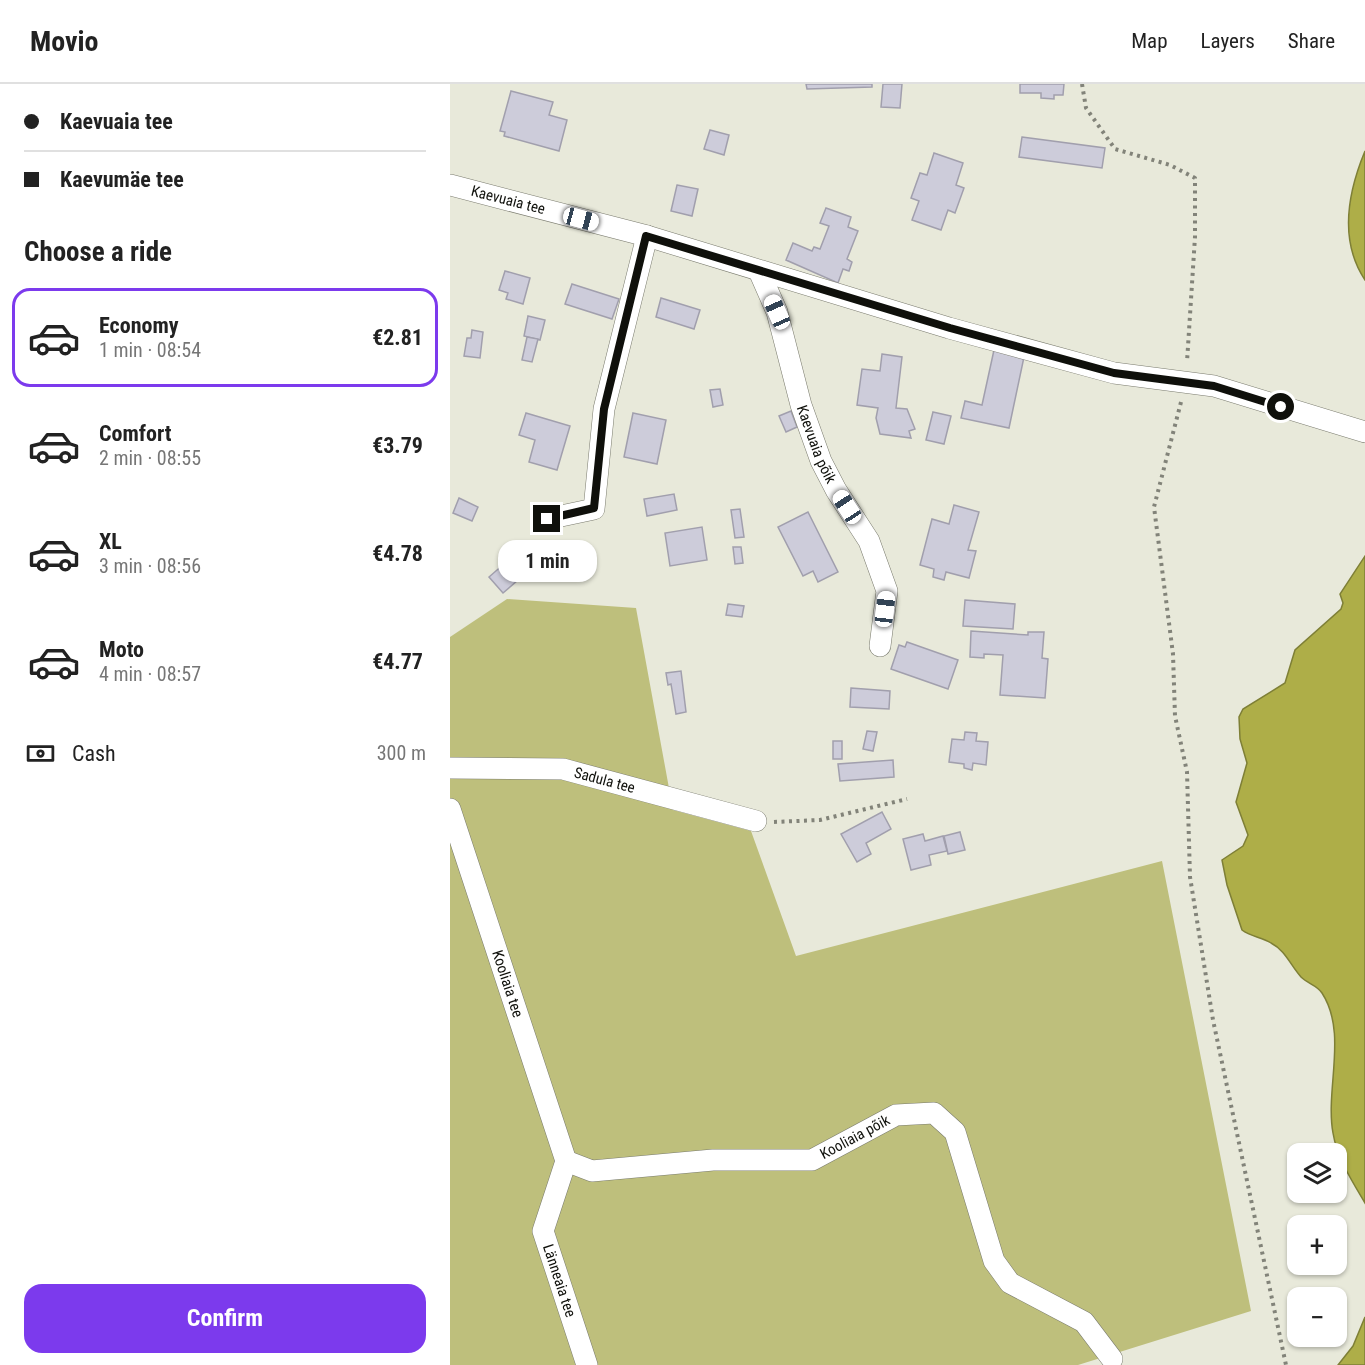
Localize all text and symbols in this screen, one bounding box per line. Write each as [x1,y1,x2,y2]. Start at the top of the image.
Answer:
text: Movio [30,25,99,58]
text: Map [1131,29,1168,53]
text: Layers [1201,29,1255,53]
text: Share [1288,29,1335,53]
text: Kaevuaia tee [60,109,173,134]
text: Kaevumäe tee [60,167,184,192]
street label: Kaevuaia tee [469,182,547,218]
car [561,206,601,232]
text: Choose a ride [24,236,172,268]
car [761,292,793,332]
icon: car [27,311,81,365]
text: Economy [99,313,179,338]
text: €2.81 [372,325,423,350]
text: 1 min · 08:54 [99,338,201,362]
route start [1267,393,1294,420]
street label: Kaevuaia põik [793,403,840,487]
icon: car [27,419,81,473]
text: Comfort [99,421,172,446]
text: €3.79 [372,433,423,458]
text: 2 min · 08:55 [99,446,201,470]
car [830,487,864,527]
route end [533,505,560,532]
icon: car [27,527,81,581]
text: XL [99,529,122,554]
callout: 1 min [498,540,596,582]
text: €4.78 [372,541,423,566]
text: 1 min [525,549,570,573]
text: 3 min · 08:56 [99,554,201,578]
car [874,590,896,628]
icon: car [27,635,81,689]
text: Moto [99,637,144,662]
text: €4.77 [372,649,423,674]
text: 4 min · 08:57 [99,662,201,686]
icon: cash [24,737,57,770]
text: Cash [72,741,116,766]
text: 300 m [377,741,426,765]
street label: Sadula tee [572,763,637,797]
street label: Kooliaia tee [488,948,527,1020]
street label: Kooliaia põik [817,1111,893,1163]
map controls [1287,1143,1347,1347]
button: layers [1287,1143,1347,1203]
button: + [1287,1215,1347,1275]
street label: Länneaia tee [539,1242,580,1319]
button: Confirm [24,1284,426,1353]
button: − [1287,1287,1347,1347]

